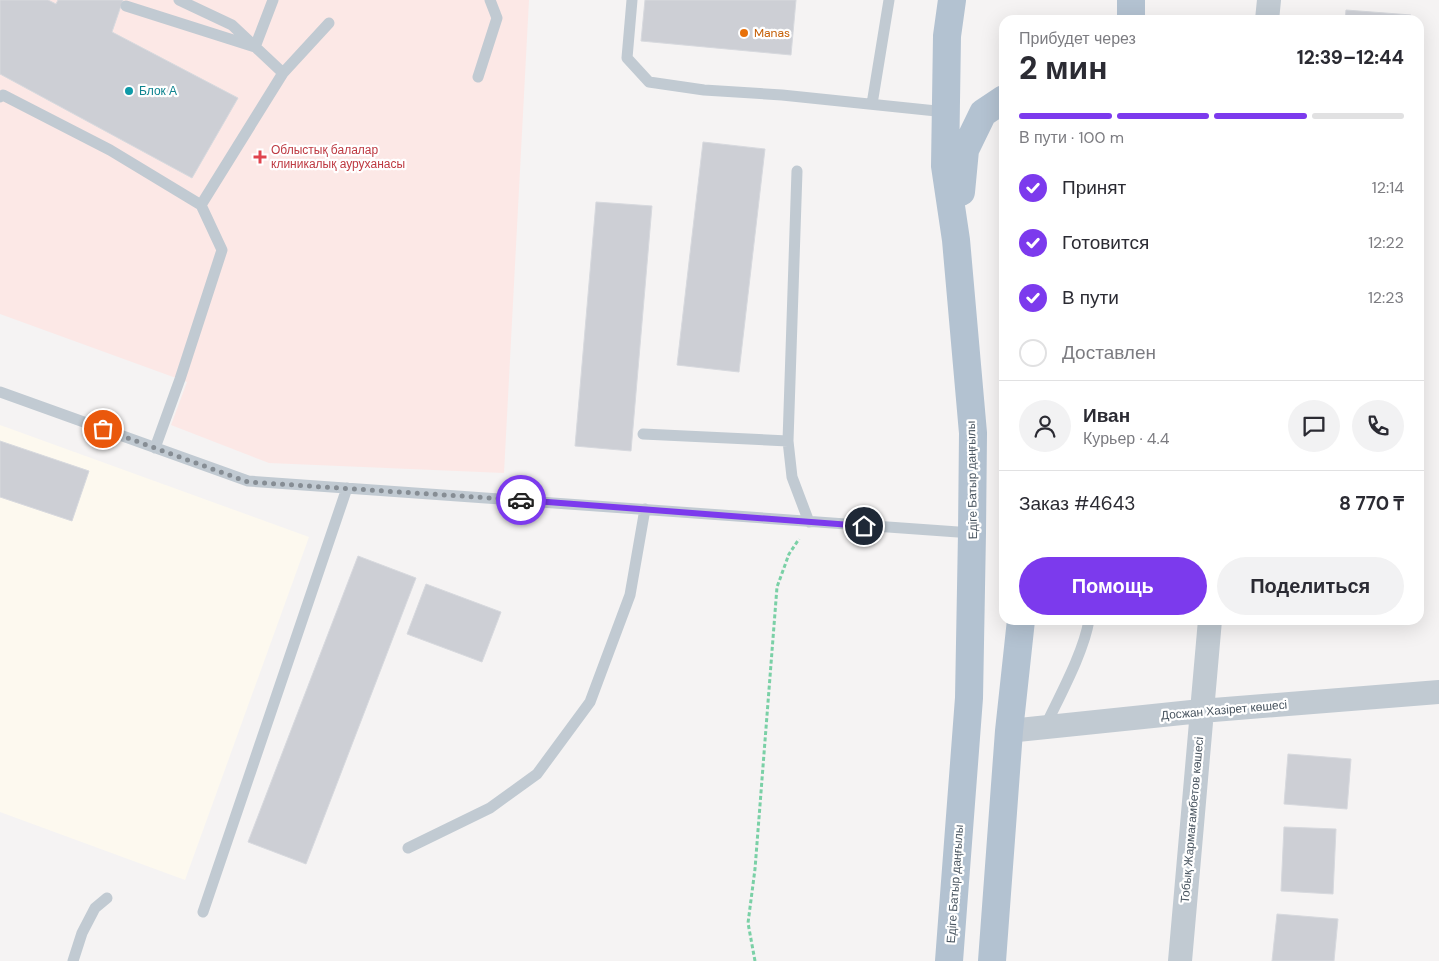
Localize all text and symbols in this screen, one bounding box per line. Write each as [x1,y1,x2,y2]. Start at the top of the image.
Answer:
place label: Manas [754,25,790,41]
marker: Manas [738,27,750,39]
text: Прибудет через [1019,28,1136,49]
text: 12:39–12:44 [1297,45,1404,70]
text: 2 мин [1019,47,1108,89]
place label: Блок А [139,83,177,99]
marker: Блок А [123,85,135,97]
text: В пути · 100 m [1019,127,1124,148]
place label: Облыстық балалар клиникалық ауруханасы [271,142,405,172]
marker: Облыстық балалар клиникалық ауруханасы [253,150,267,164]
icon: check [1019,174,1047,202]
text: Принят [1062,175,1126,200]
text: 12:14 [1372,177,1404,198]
icon: check [1019,229,1047,257]
text: Готовится [1062,230,1149,255]
text: 12:22 [1368,232,1404,253]
icon: check [1019,284,1047,312]
text: В пути [1062,285,1119,310]
text: 12:23 [1368,287,1404,308]
text: Доставлен [1062,340,1156,365]
button: person [1019,400,1071,452]
button: chat [1288,400,1340,452]
button: phone [1352,400,1404,452]
text: Иван [1083,403,1130,428]
pin [82,408,124,450]
icon: bag [89,415,117,443]
street label: Едіге Батыр даңғылы [963,420,981,540]
text: Курьер · 4.4 [1083,428,1169,449]
courier [496,475,546,525]
icon: car [507,486,535,514]
text: Заказ #4643 [1019,491,1135,516]
text: 8 770 ₸ [1339,491,1404,516]
pin [843,505,885,547]
icon: home [850,512,878,540]
button: Помощь [1019,557,1207,615]
button: Поделиться [1217,557,1404,615]
street label: Досжан Хазірет көшесі [1160,697,1288,723]
street label: Тобық Жармағамбетов көшесі [1177,736,1207,904]
street label: Едіге Батыр даңғылы [943,824,967,944]

